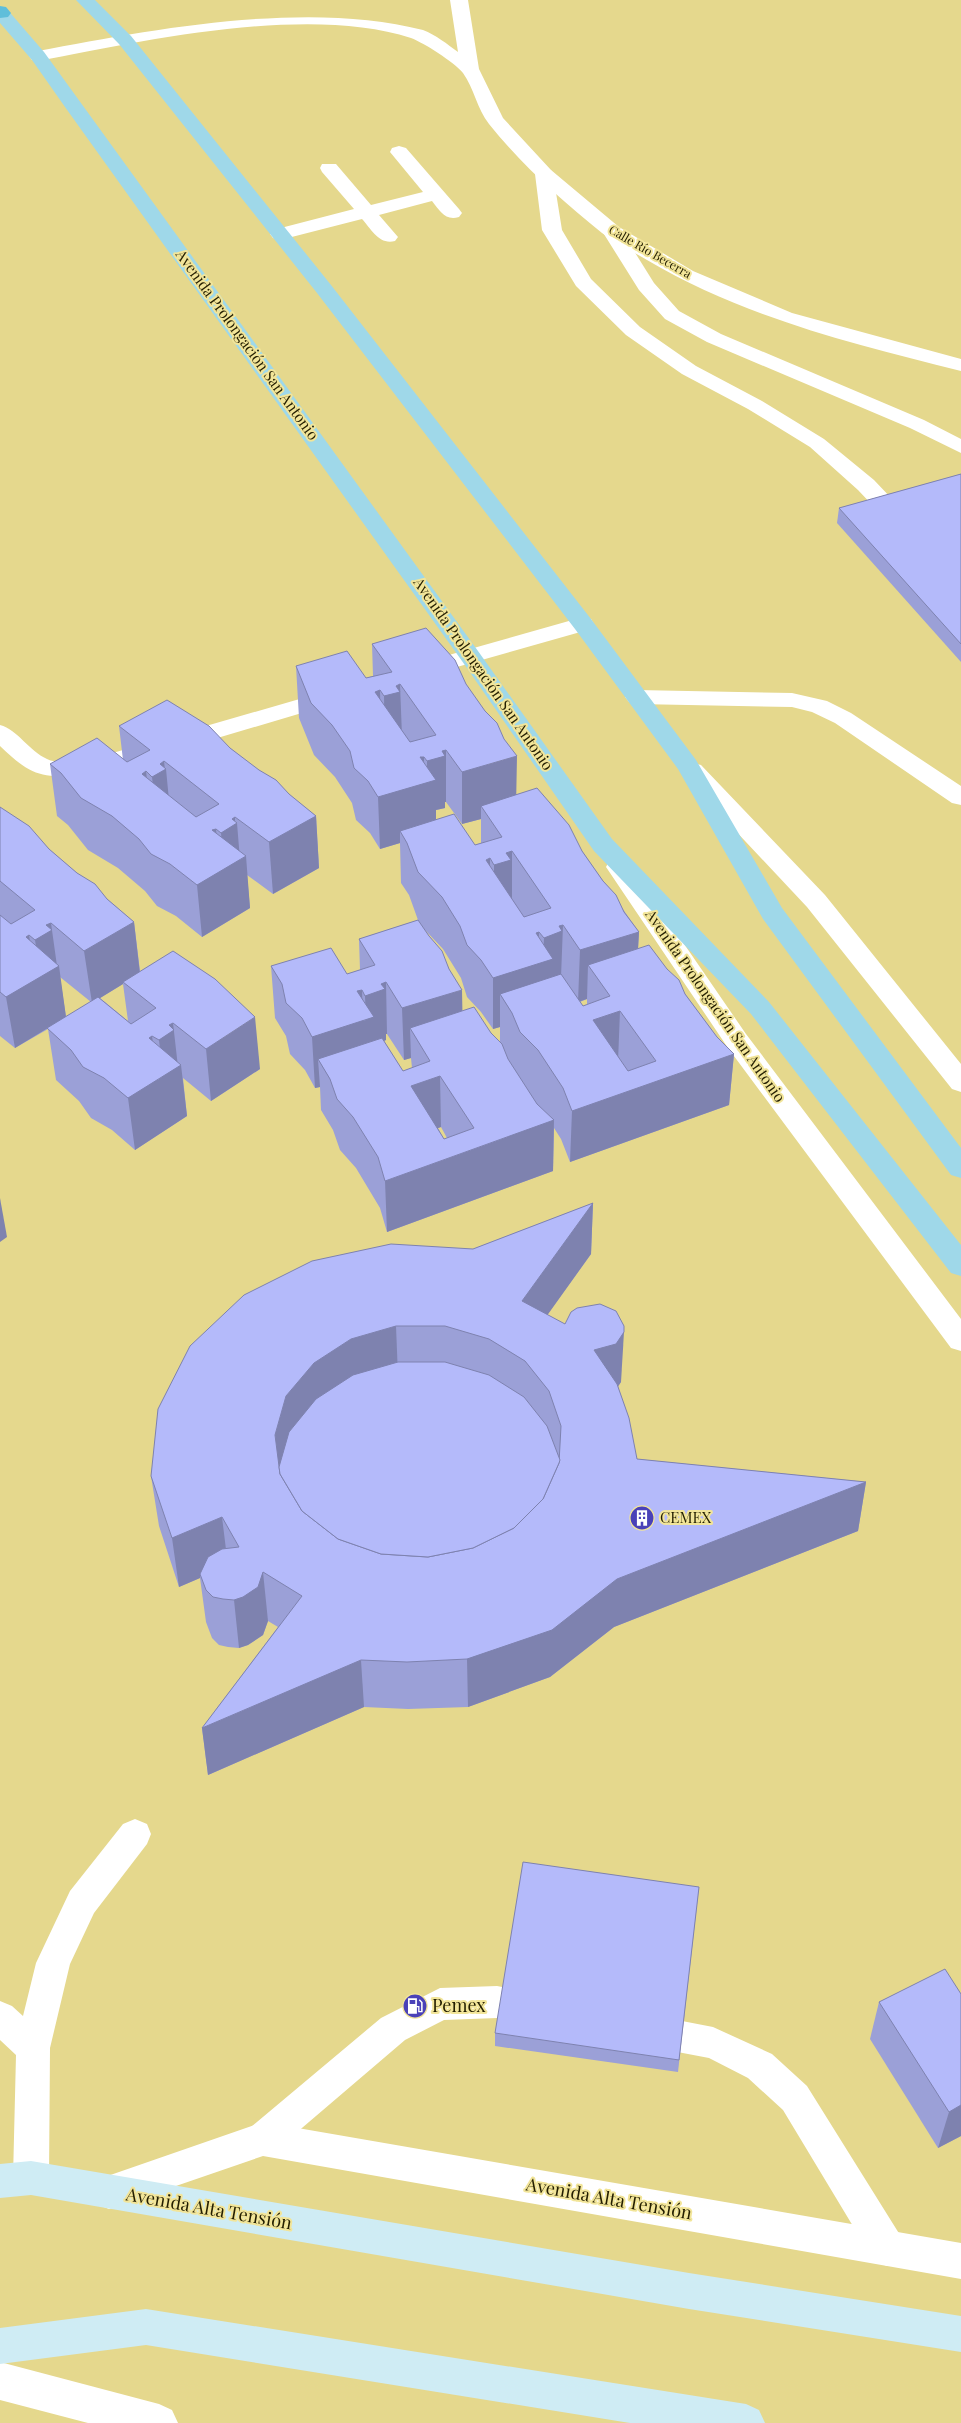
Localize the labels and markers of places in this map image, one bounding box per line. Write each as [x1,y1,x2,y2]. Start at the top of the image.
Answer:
building icon: CEMEX [629,1505,655,1531]
place label: CEMEX [660,1507,712,1527]
fuel station icon: Pemex [402,1993,428,2019]
place label: Pemex [432,1993,486,2017]

